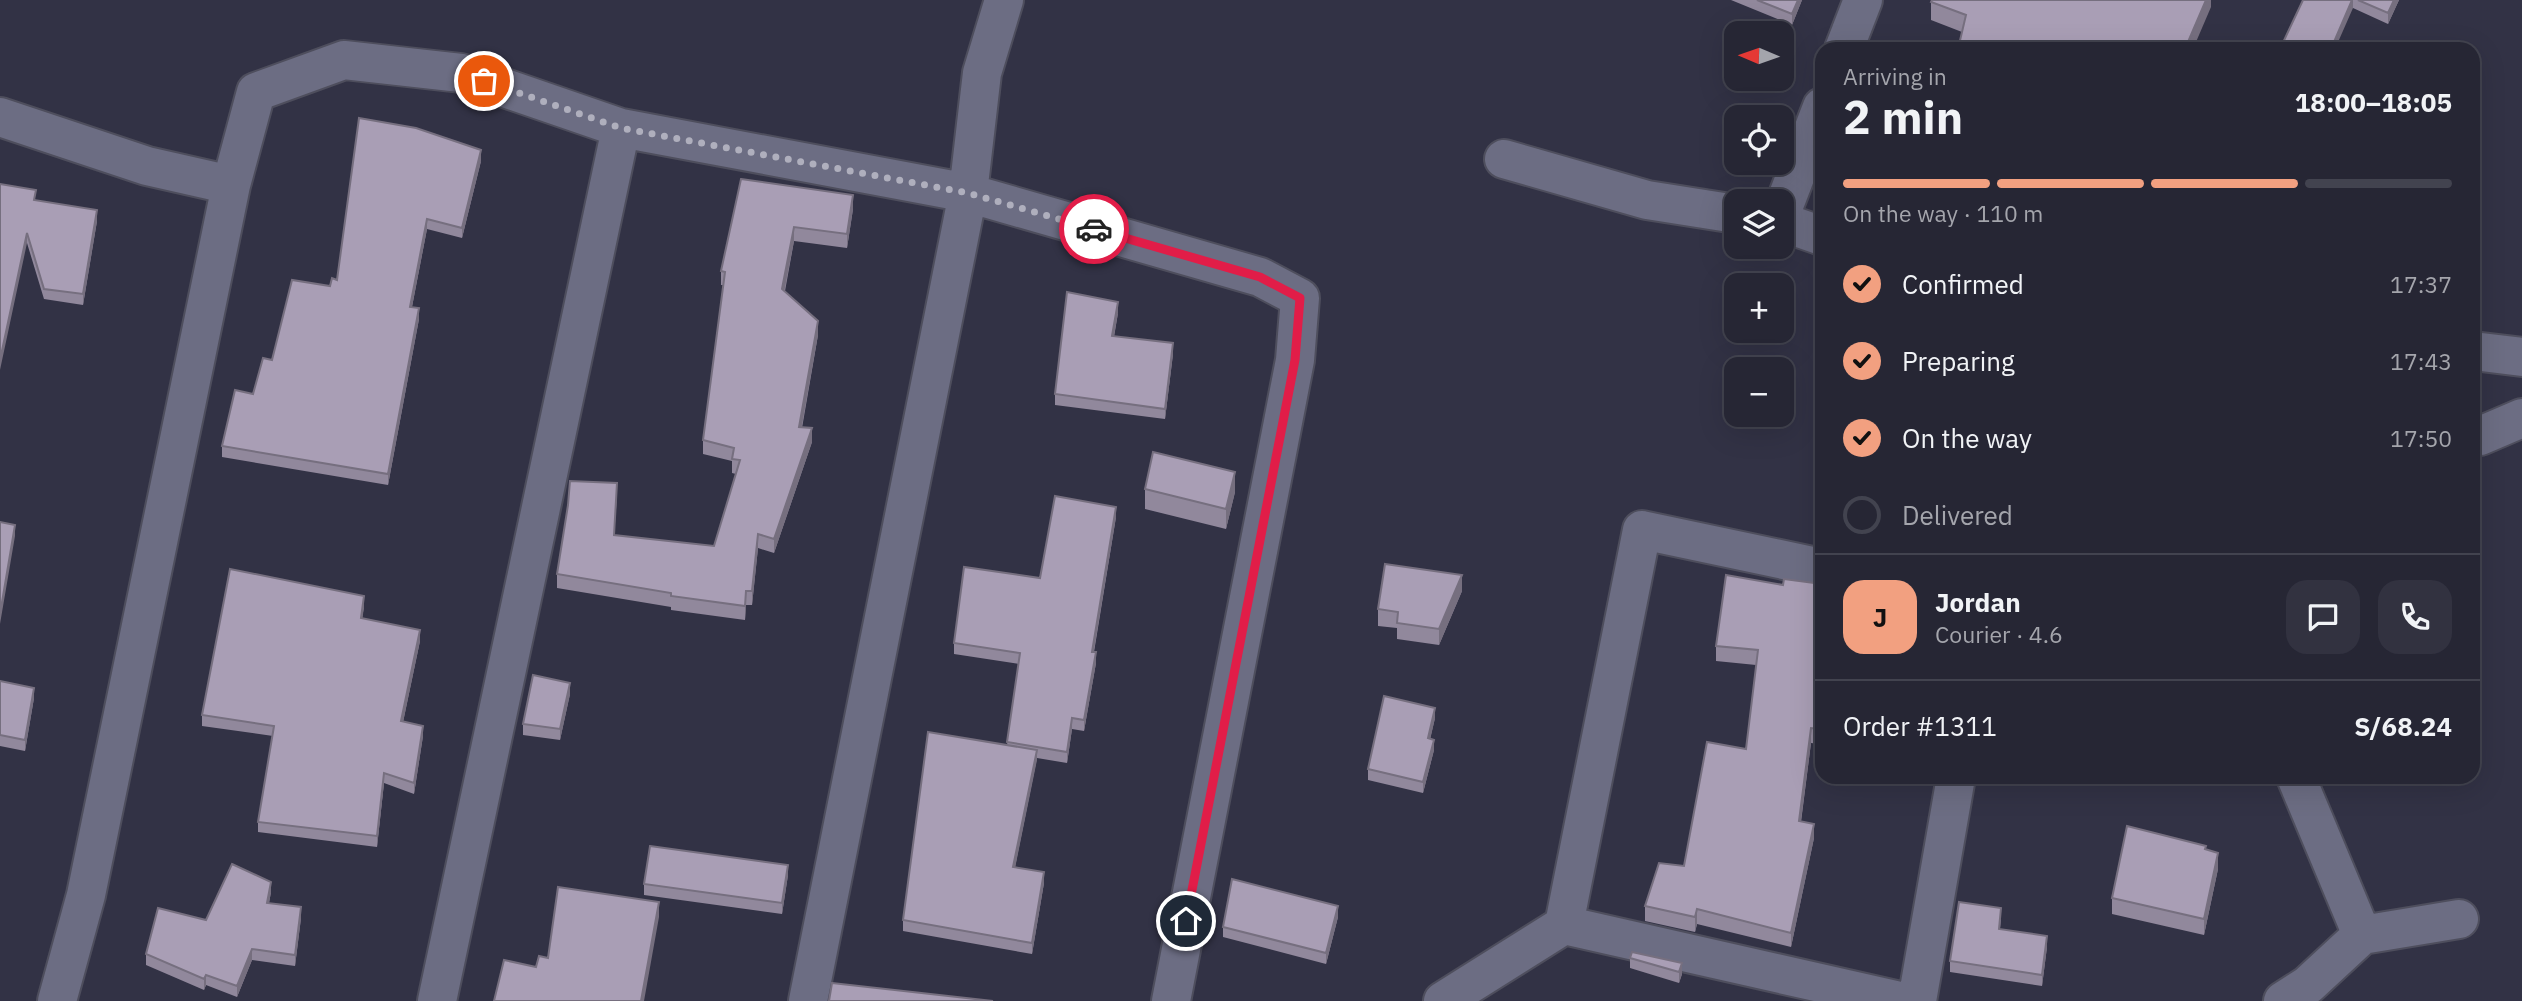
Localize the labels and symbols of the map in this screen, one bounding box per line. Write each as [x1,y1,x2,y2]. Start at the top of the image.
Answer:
north arrow [1724,21,1794,91]
pin [454,51,514,111]
courier [1059,194,1129,264]
pin [1156,891,1216,951]

